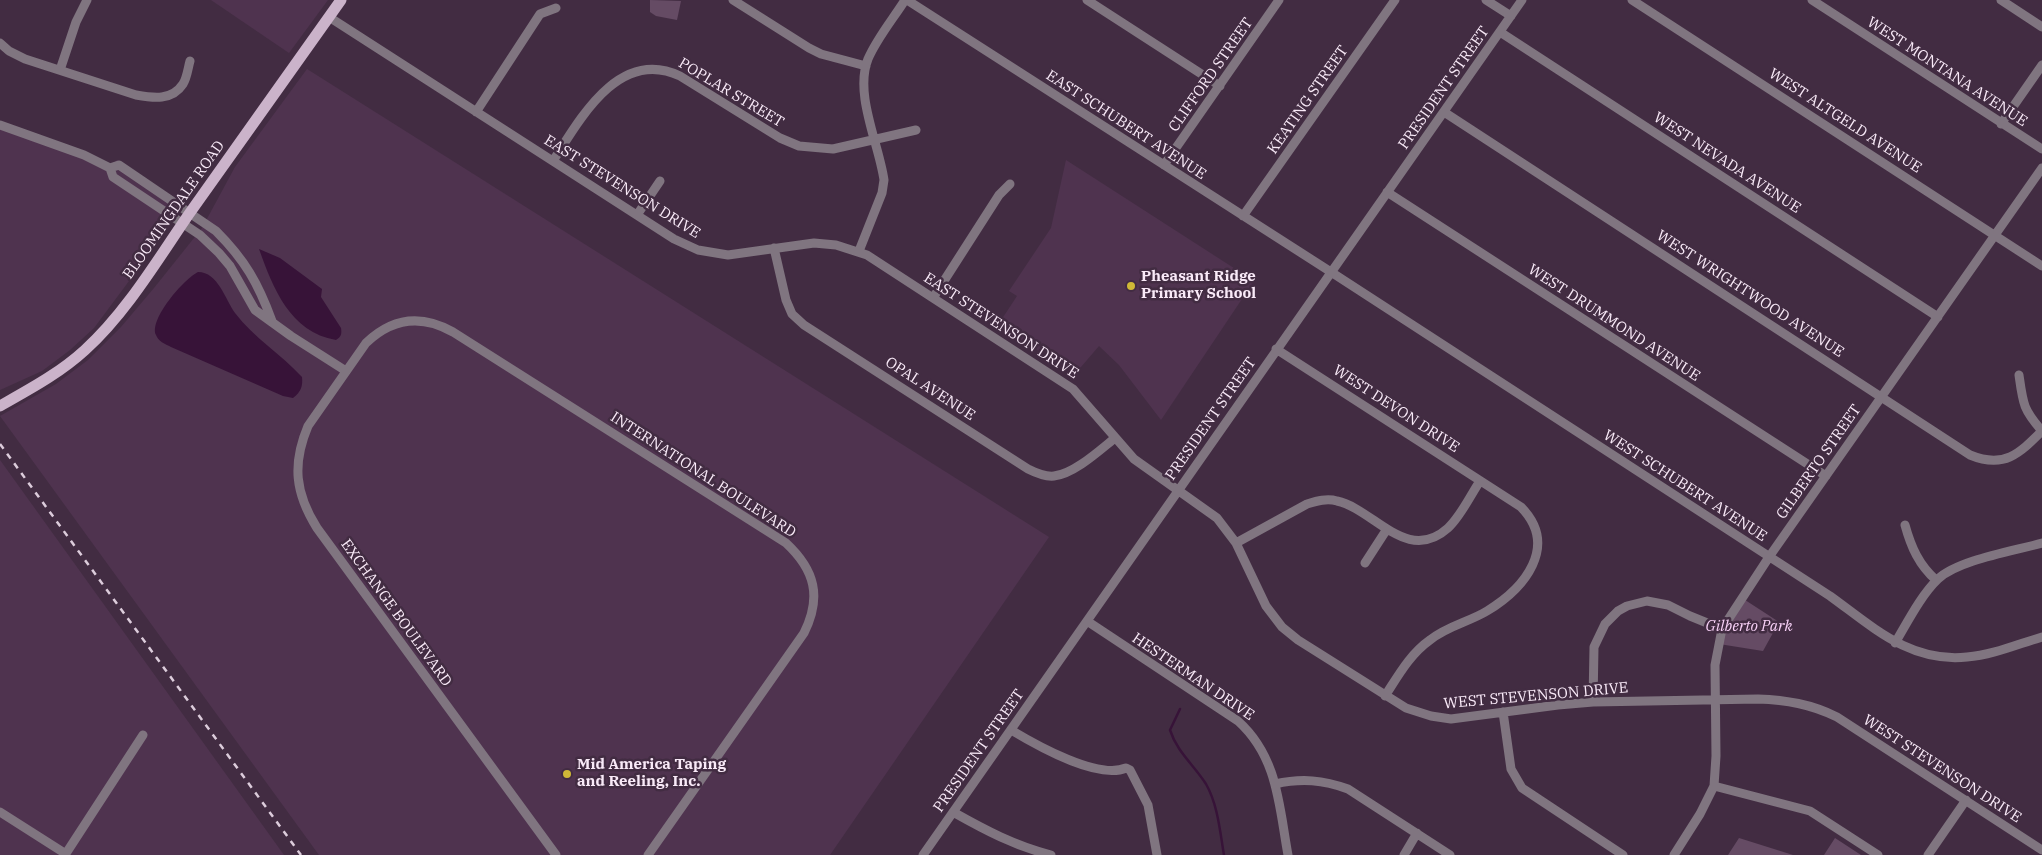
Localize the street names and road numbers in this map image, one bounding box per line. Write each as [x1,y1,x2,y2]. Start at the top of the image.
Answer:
street label: WEST MONTANA AVENUE [1863,13,2031,131]
street label: CLIFFORD STREET [1165,15,1257,135]
street label: PRESIDENT STREET [1395,23,1493,153]
street label: KEATING STREET [1264,42,1352,158]
street label: POPLAR STREET [675,54,787,132]
street label: WEST ALTGELD AVENUE [1765,65,1925,177]
street label: EAST SCHUBERT AVENUE [1043,66,1209,184]
street label: WEST NEVADA AVENUE [1650,109,1804,217]
street label: EAST STEVENSON DRIVE [540,131,704,243]
street label: BLOOMINGDALE ROAD [119,137,229,283]
street label: WEST WRIGHTWOOD AVENUE [1653,227,1847,361]
street label: WEST DRUMMOND AVENUE [1525,261,1703,385]
street label: EAST STEVENSON DRIVE [920,269,1082,383]
street label: OPAL AVENUE [882,353,978,425]
street label: PRESIDENT STREET [1162,354,1260,484]
street label: WEST DEVON DRIVE [1329,361,1463,457]
street label: GILBERTO STREET [1773,401,1865,523]
street label: INTERNATIONAL BOULEVARD [607,408,799,542]
street label: WEST SCHUBERT AVENUE [1600,426,1770,546]
street label: EXCHANGE BOULEVARD [337,536,455,690]
street label: HESTERMAN DRIVE [1128,629,1258,725]
street label: WEST STEVENSON DRIVE [1443,679,1629,713]
street label: PRESIDENT STREET [930,686,1028,816]
street label: WEST STEVENSON DRIVE [1859,711,2025,827]

